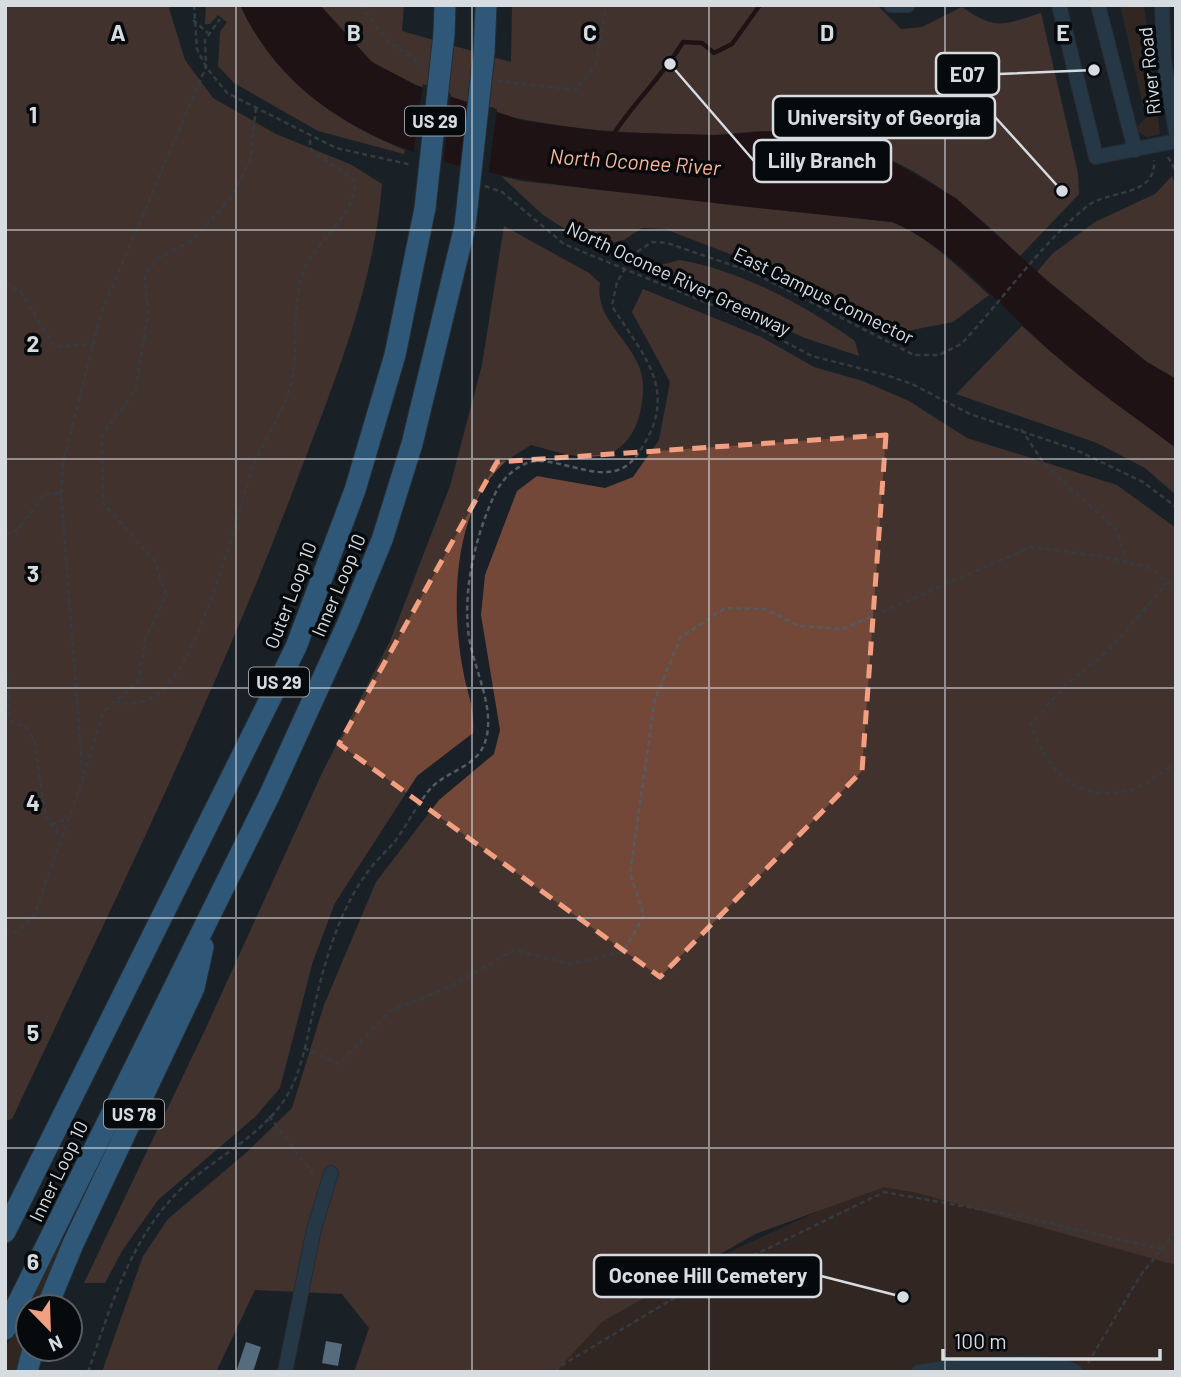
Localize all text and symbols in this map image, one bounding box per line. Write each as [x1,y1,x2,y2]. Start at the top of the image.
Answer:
text: A [110,18,126,46]
text: B [347,18,361,46]
text: C [583,18,597,46]
text: D [820,18,834,46]
text: E [1056,18,1070,46]
street label: River Road [1133,26,1165,116]
callout: E07 [936,53,999,95]
text: E07 [950,61,985,86]
callout: University of Georgia [773,96,995,138]
text: 1 [29,100,37,128]
text: University of Georgia [787,104,981,129]
road number: US 29 [405,106,465,136]
callout: Lilly Branch [754,140,891,182]
water label: North Oconee River [549,143,722,179]
text: Lilly Branch [768,147,876,172]
street label: North Oconee River Greenway [564,216,795,340]
street label: East Campus Connector [730,241,918,349]
text: 2 [27,329,39,357]
street label: Inner Loop 10 [306,530,370,640]
street label: Outer Loop 10 [259,538,321,652]
text: 3 [27,559,39,587]
road number: US 29 [249,668,309,696]
text: 4 [26,788,40,816]
text: 5 [27,1018,39,1046]
road number: US 78 [104,1100,164,1128]
street label: Inner Loop 10 [24,1117,92,1225]
text: 6 [27,1247,39,1275]
callout: Oconee Hill Cemetery [594,1255,821,1297]
text: Oconee Hill Cemetery [609,1262,808,1287]
north arrow [14,1293,84,1363]
scale bar [943,1318,1160,1362]
text: 100 m [954,1328,1007,1353]
text: N [46,1331,66,1357]

